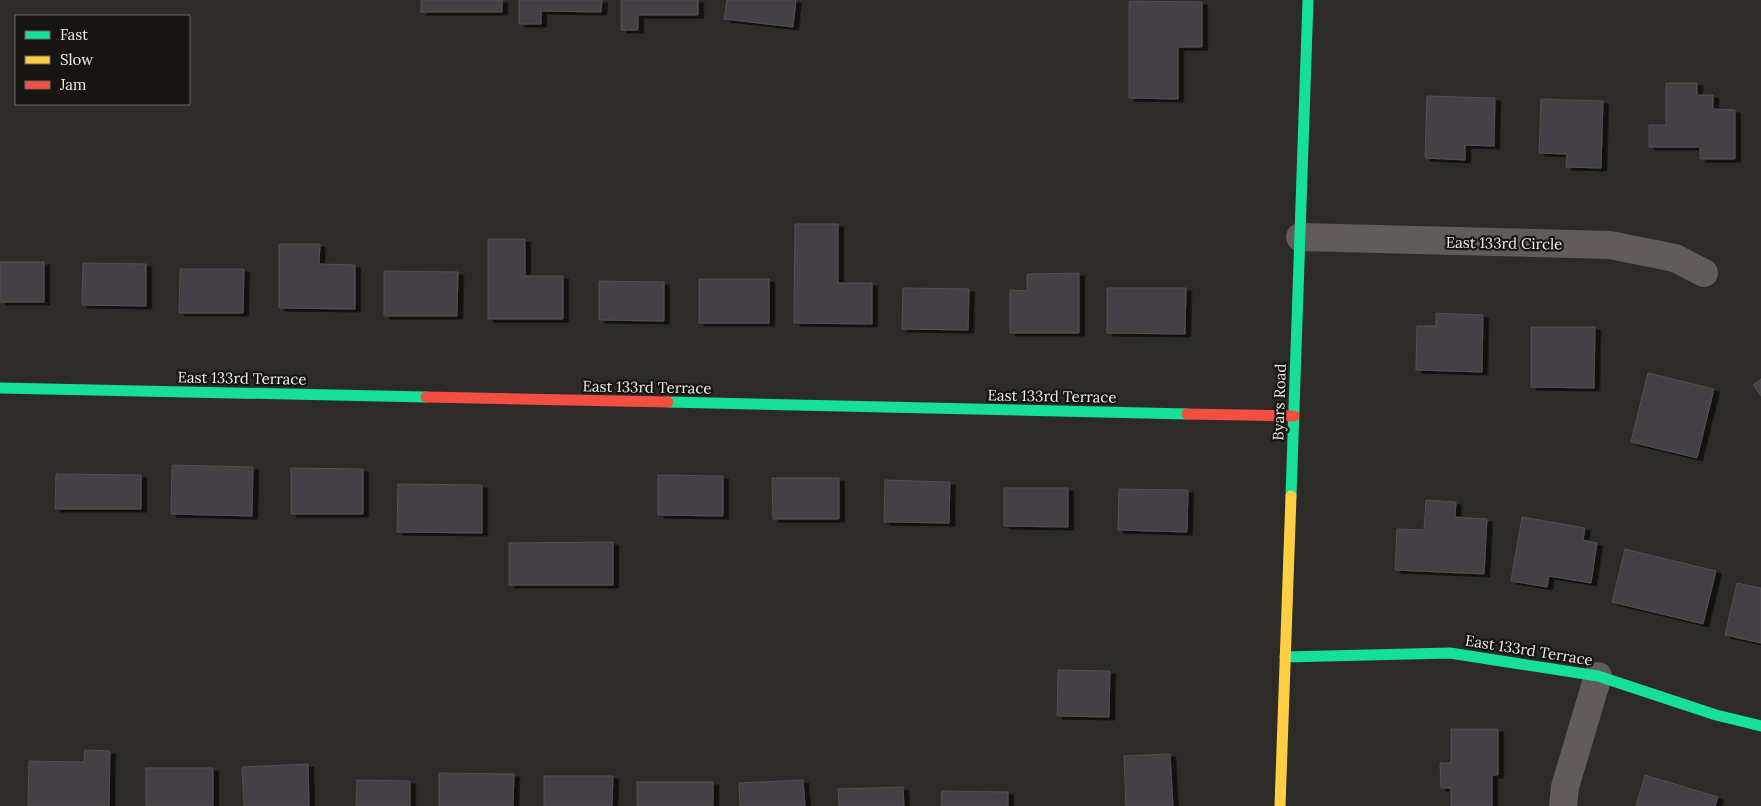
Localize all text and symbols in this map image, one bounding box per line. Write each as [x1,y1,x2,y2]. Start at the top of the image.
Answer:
legend [15,15,190,105]
text: Fast [60,25,88,44]
text: Slow [60,50,93,69]
text: Jam [59,75,87,94]
street label: East 133rd Circle [1446,232,1562,254]
street label: Byars Road [1268,363,1290,441]
street label: East 133rd Terrace [177,367,307,389]
street label: East 133rd Terrace [582,376,712,398]
street label: East 133rd Terrace [987,385,1117,407]
street label: East 133rd Terrace [1464,631,1594,669]

